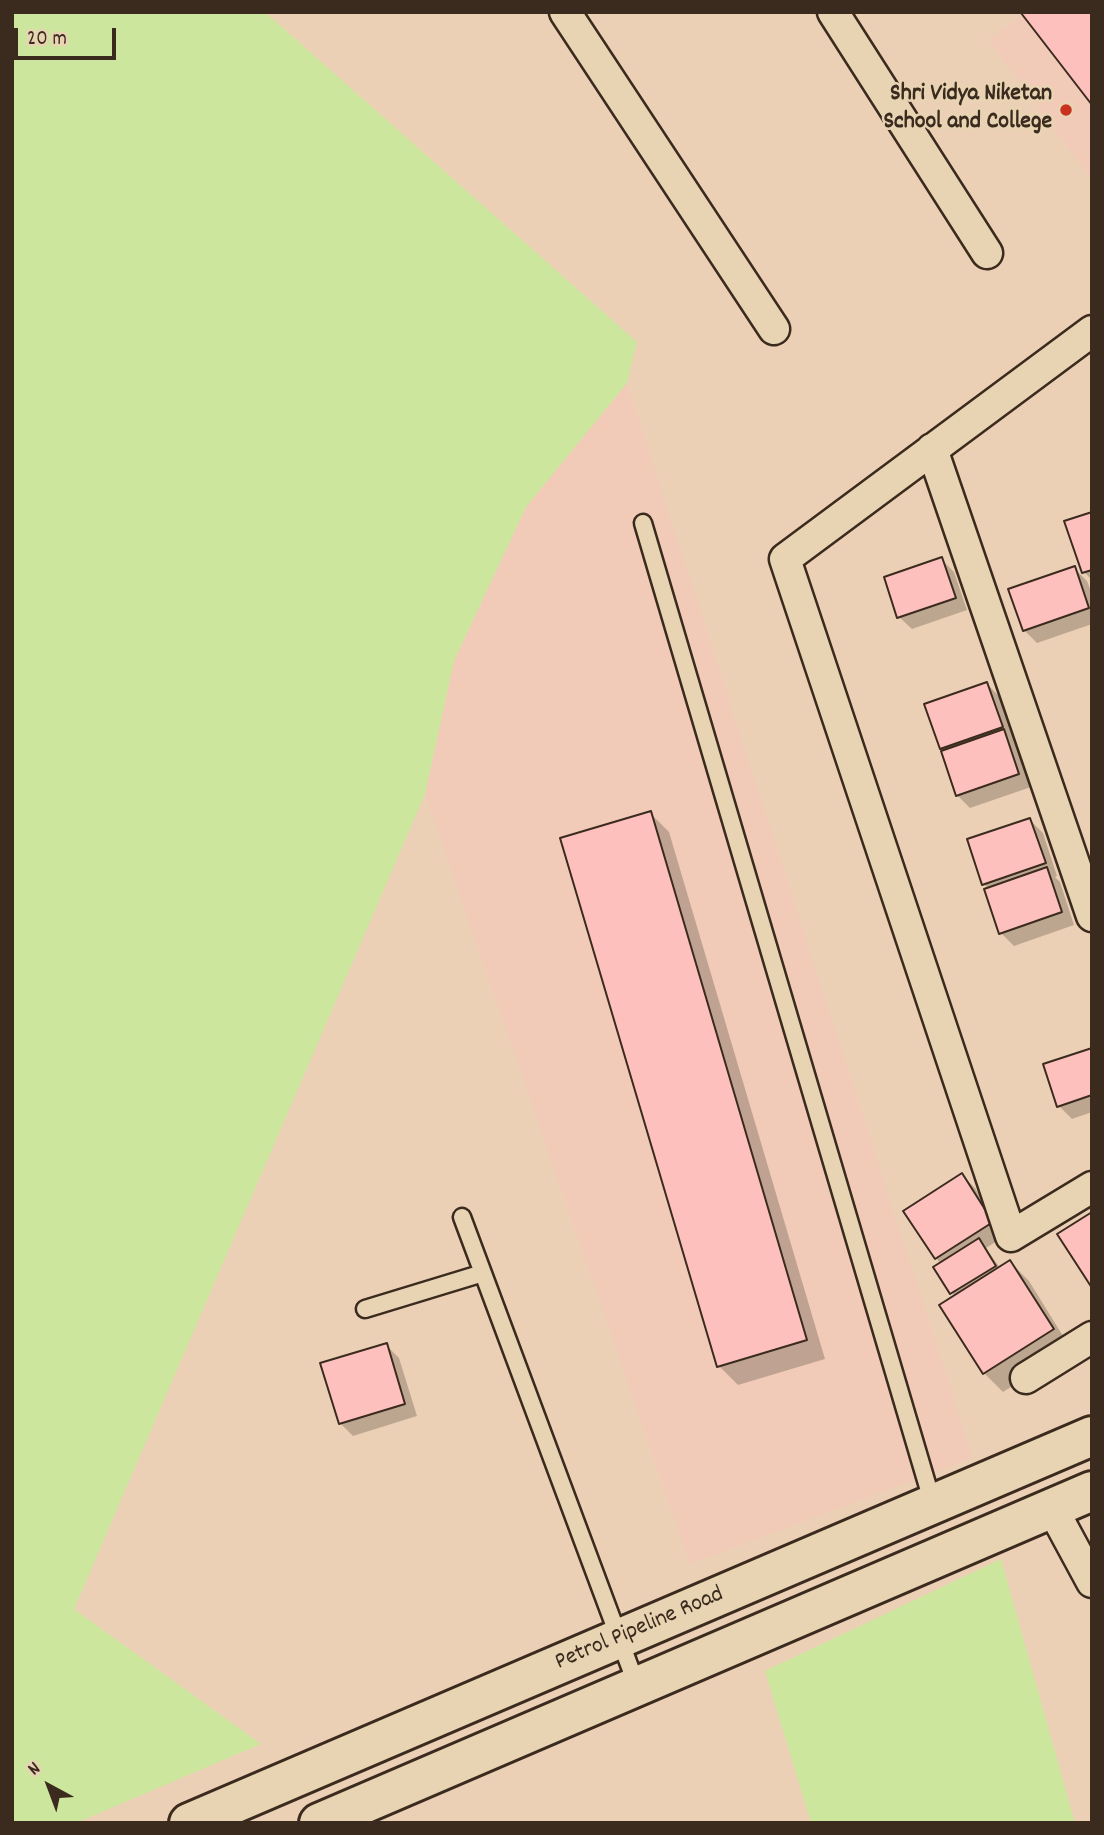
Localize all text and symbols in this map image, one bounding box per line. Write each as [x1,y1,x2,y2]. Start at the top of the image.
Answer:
scale bar [18,14,119,58]
text: 20 m [27,25,67,55]
place label: Shri Vidya Niketan School and College [884,82,1052,138]
marker: Shri Vidya Niketan School and College [1058,102,1074,118]
street label: Petrol Pipeline Road [551,1582,729,1678]
north arrow [14,1751,84,1821]
text: N [22,1757,47,1783]

